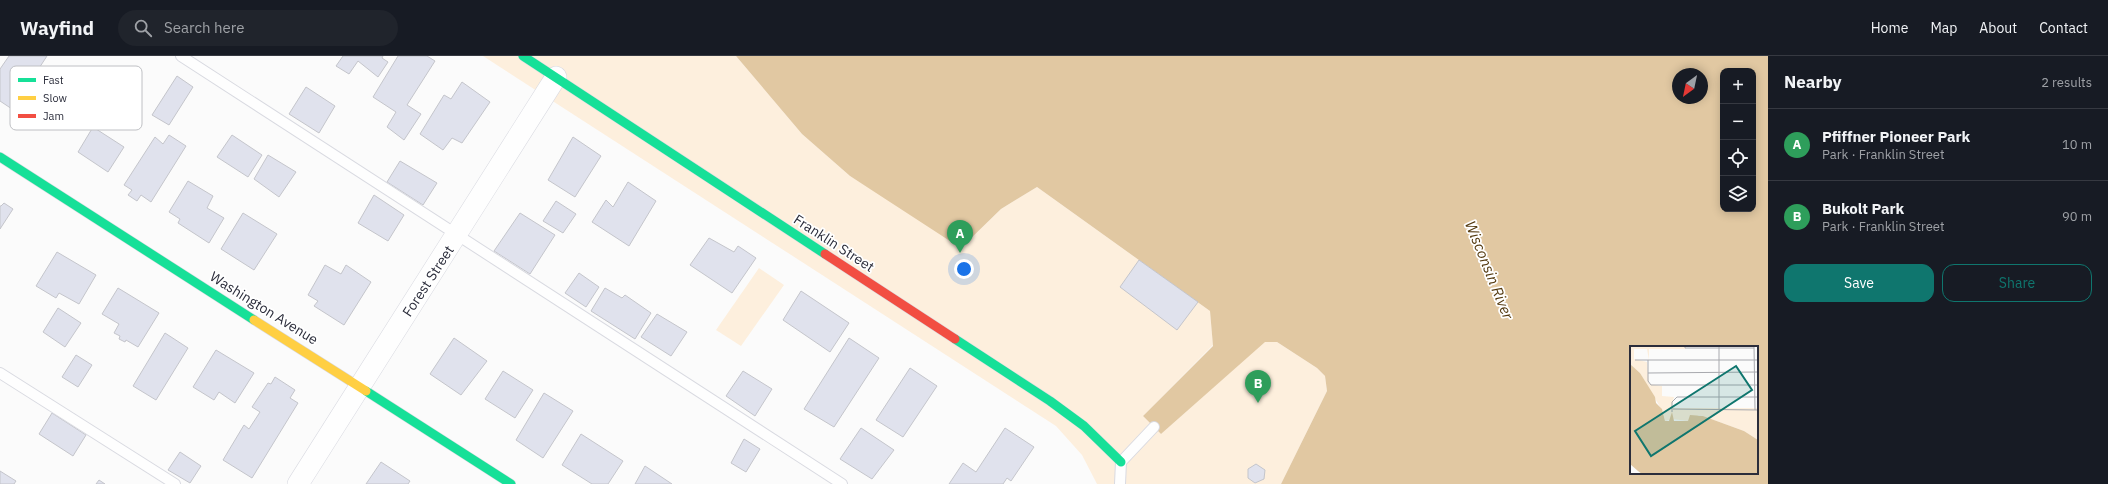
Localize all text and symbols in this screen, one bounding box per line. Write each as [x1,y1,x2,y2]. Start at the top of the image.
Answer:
search box [118,10,398,46]
text: Wayfind [20,16,94,40]
icon: search [132,17,154,39]
text: Search here [164,18,244,37]
text: Home [1871,19,1908,37]
text: Map [1930,19,1957,37]
text: About [1979,19,2017,37]
text: Contact [2039,19,2088,37]
legend [10,66,142,130]
north arrow [1672,68,1708,104]
map controls [1720,68,1756,212]
button: + [1720,68,1756,104]
text: Nearby [1784,71,1842,93]
text: Fast [43,73,64,87]
text: 2 results [2041,74,2092,91]
text: Slow [43,91,67,105]
button: − [1720,104,1756,140]
text: Jam [43,109,64,123]
text: Pfiffner Pioneer Park [1822,127,1970,146]
text: A [1793,136,1801,153]
text: 10 m [2062,136,2092,153]
button: locate [1720,140,1756,176]
text: Park · Franklin Street [1822,146,1945,163]
button: layers [1720,176,1756,212]
text: Bukolt Park [1822,199,1904,218]
text: B [1793,208,1801,225]
text: 90 m [2062,208,2092,225]
street label: Franklin Street [790,210,878,276]
water label: Wisconsin River [1461,218,1518,322]
text: Park · Franklin Street [1822,218,1945,235]
pin: A [947,220,973,253]
street label: Forest Street [398,242,458,320]
your location [954,259,974,279]
button: Save [1784,264,1934,302]
button: Share [1942,264,2092,302]
street label: Washington Avenue [207,267,322,349]
inset map [1630,346,1758,474]
pin: B [1245,370,1271,403]

